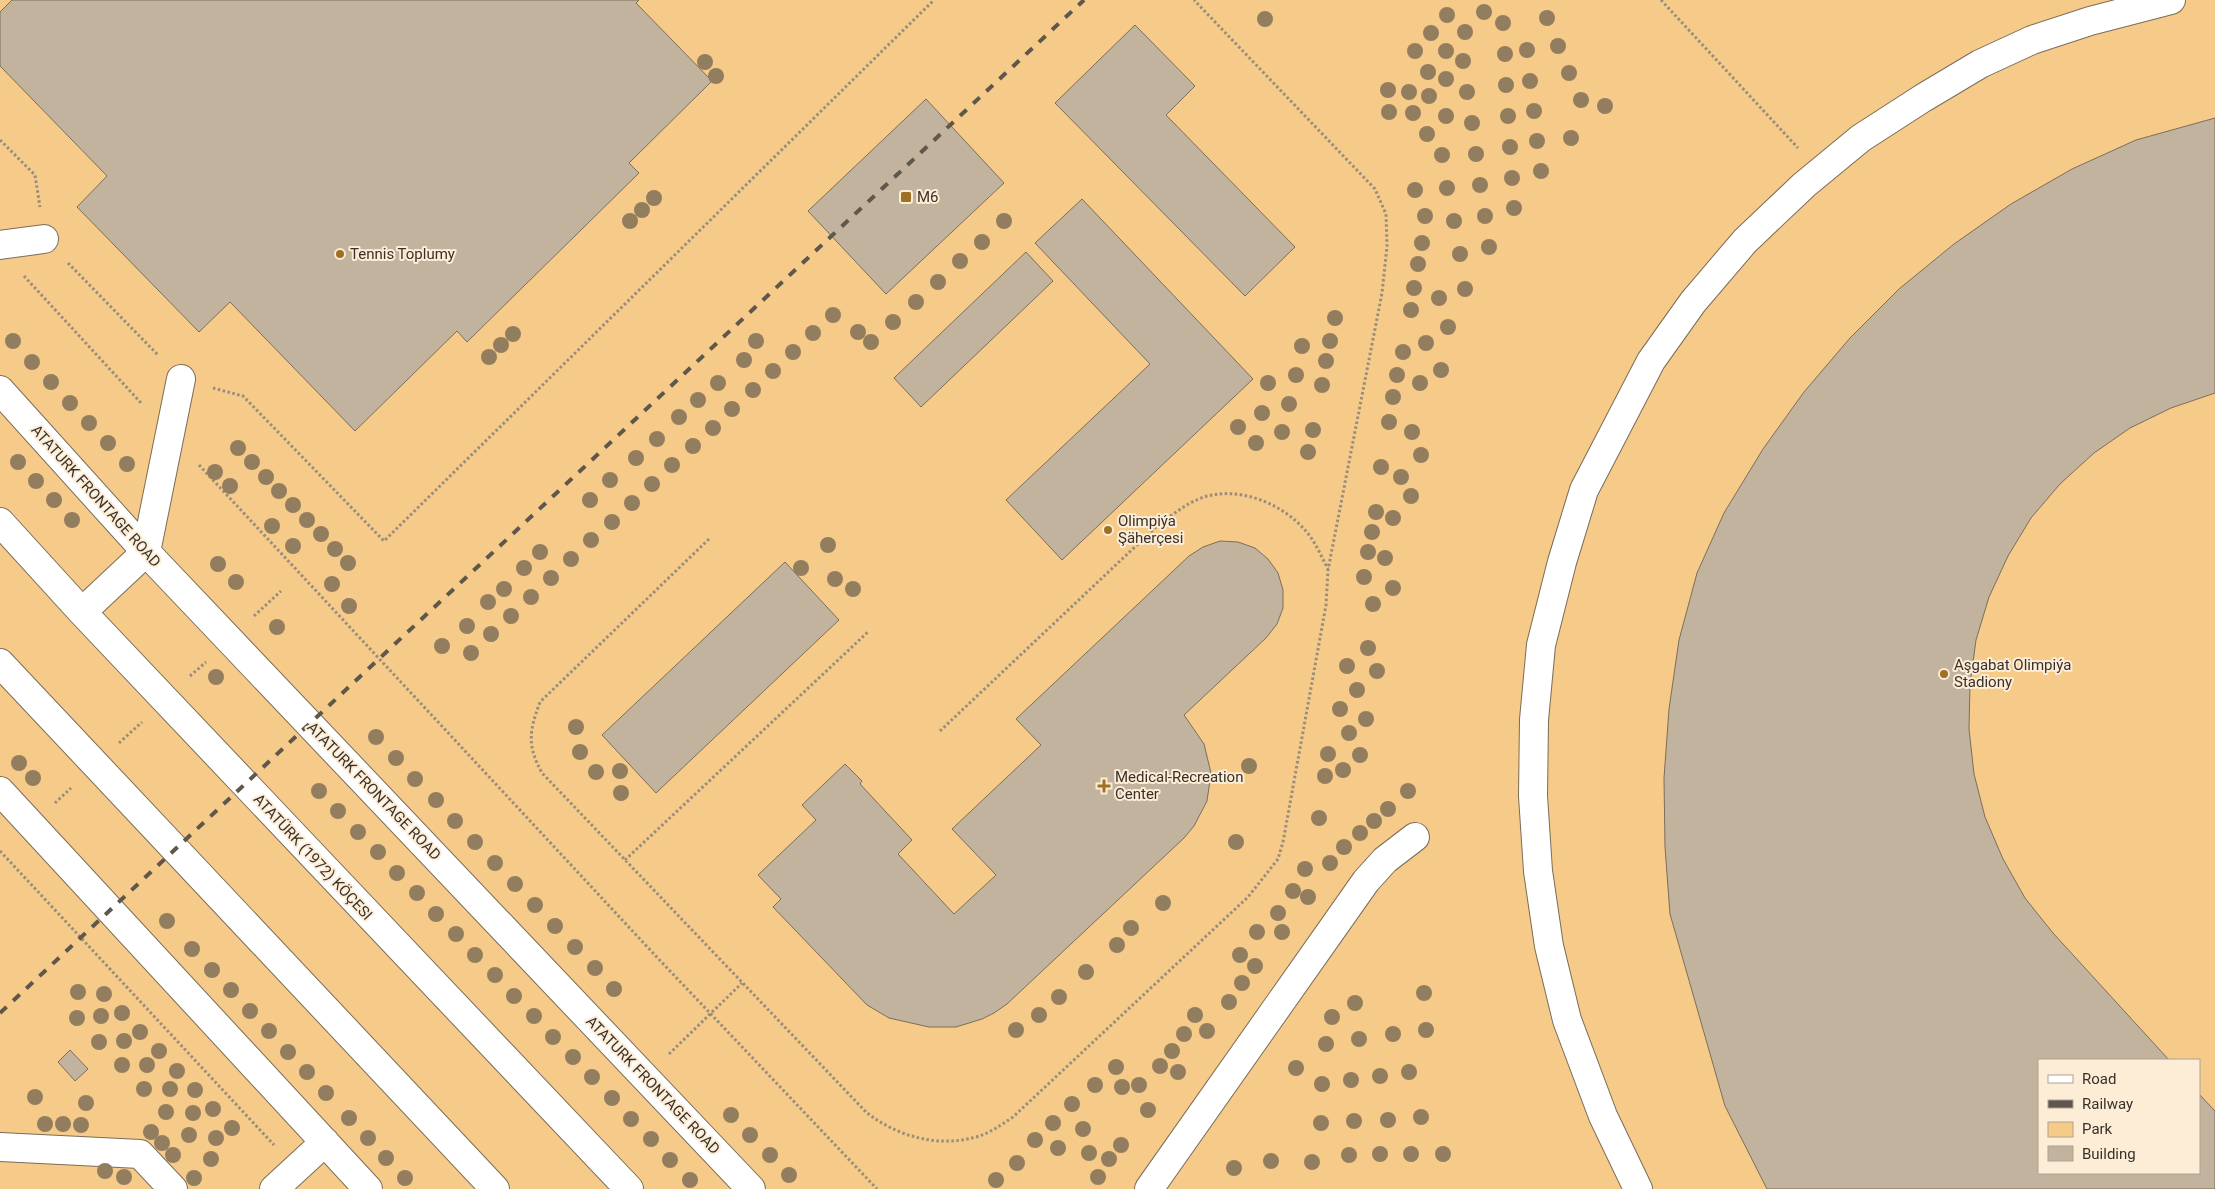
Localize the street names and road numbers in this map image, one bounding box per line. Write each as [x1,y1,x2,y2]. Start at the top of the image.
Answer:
street label: ATATURK FRONTAGE ROAD [27,421,165,571]
street label: ATATURK FRONTAGE ROAD [303,718,445,864]
street label: ATATÜRK (1972) KÖÇESI [250,790,376,924]
street label: ATATURK FRONTAGE ROAD [582,1012,724,1158]

